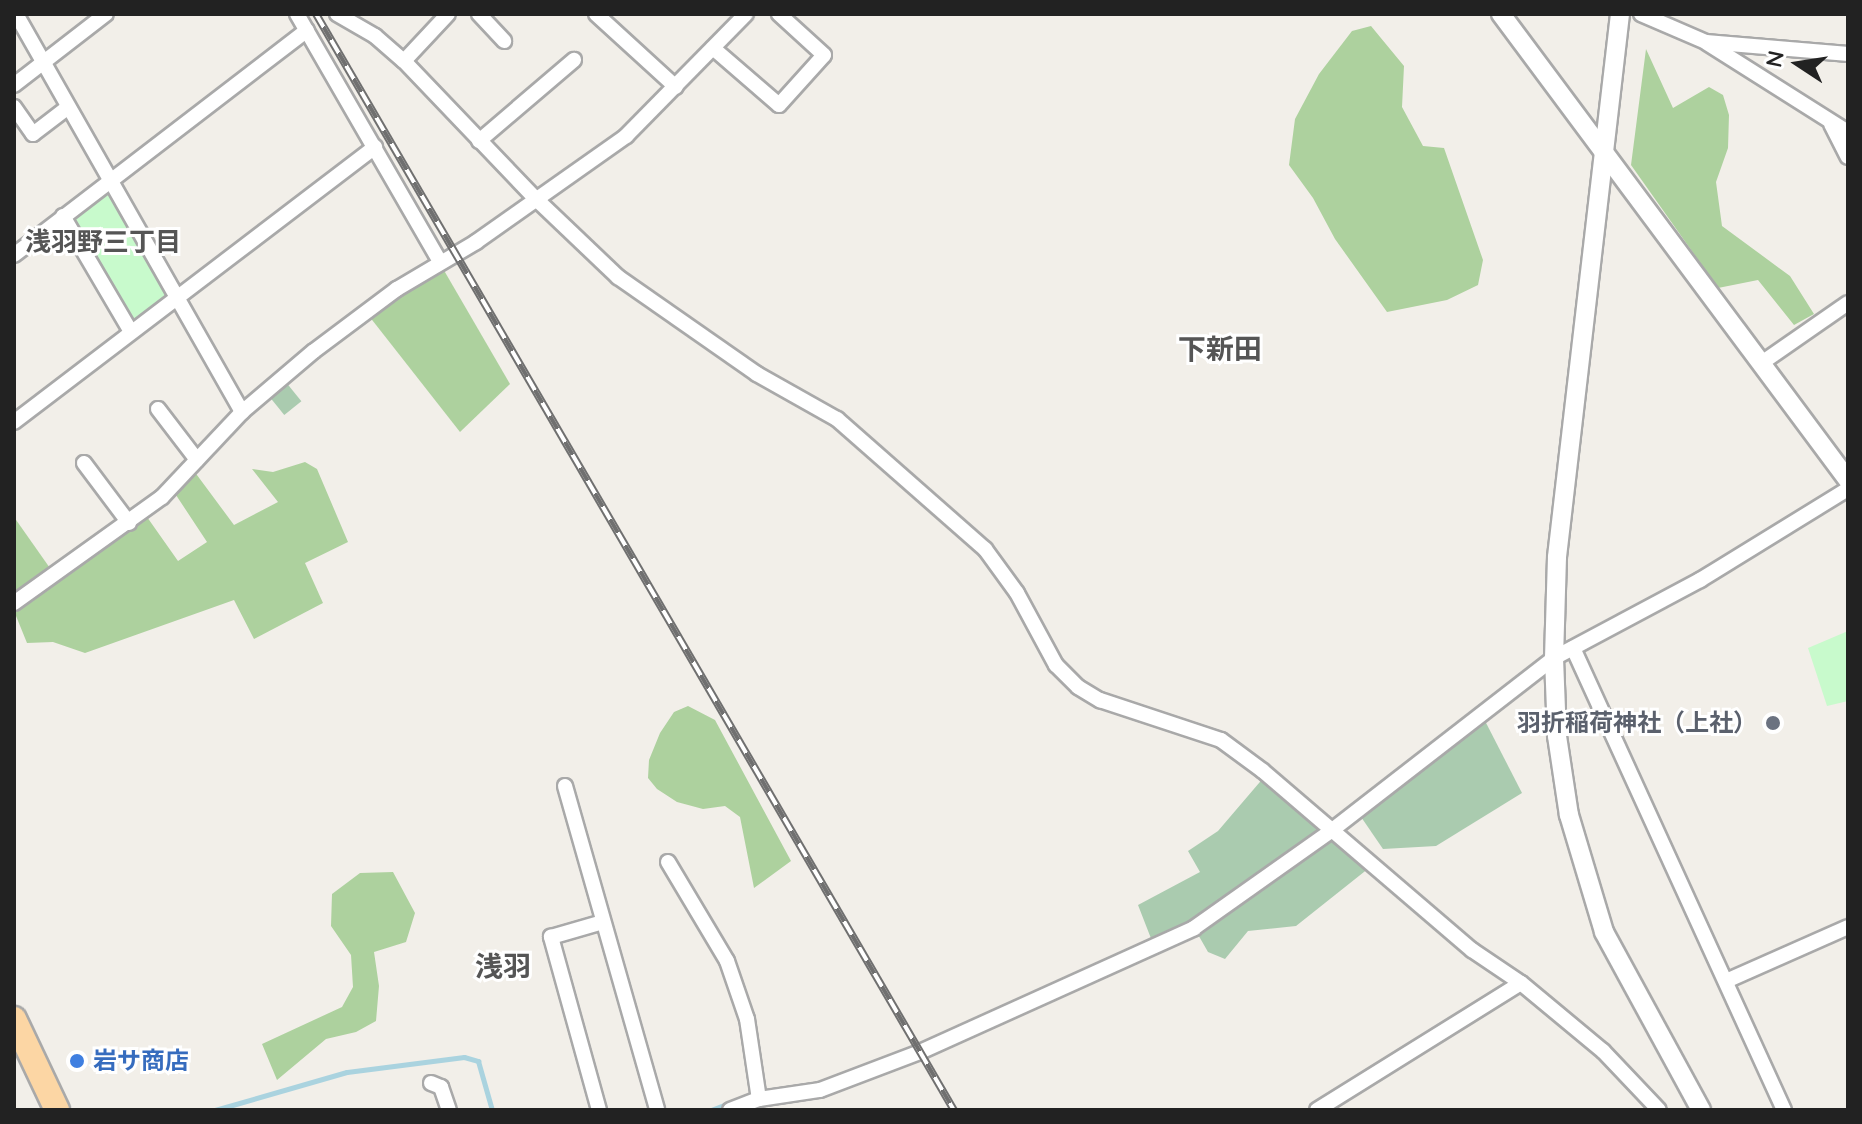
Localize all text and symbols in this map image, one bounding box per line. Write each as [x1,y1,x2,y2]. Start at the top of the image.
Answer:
north arrow [1758,24,1838,104]
text: N [1759,48,1790,70]
district label: 浅羽野三丁目 [25,226,181,258]
district label: 下新田 [1178,332,1262,366]
place label: 羽折稲荷神社（上社） [1517,709,1757,737]
marker: 羽折稲荷神社（上社） [1764,714,1782,732]
district label: 浅羽 [475,949,531,983]
place label: 岩サ商店 [93,1047,189,1075]
marker: 岩サ商店 [68,1052,86,1070]

